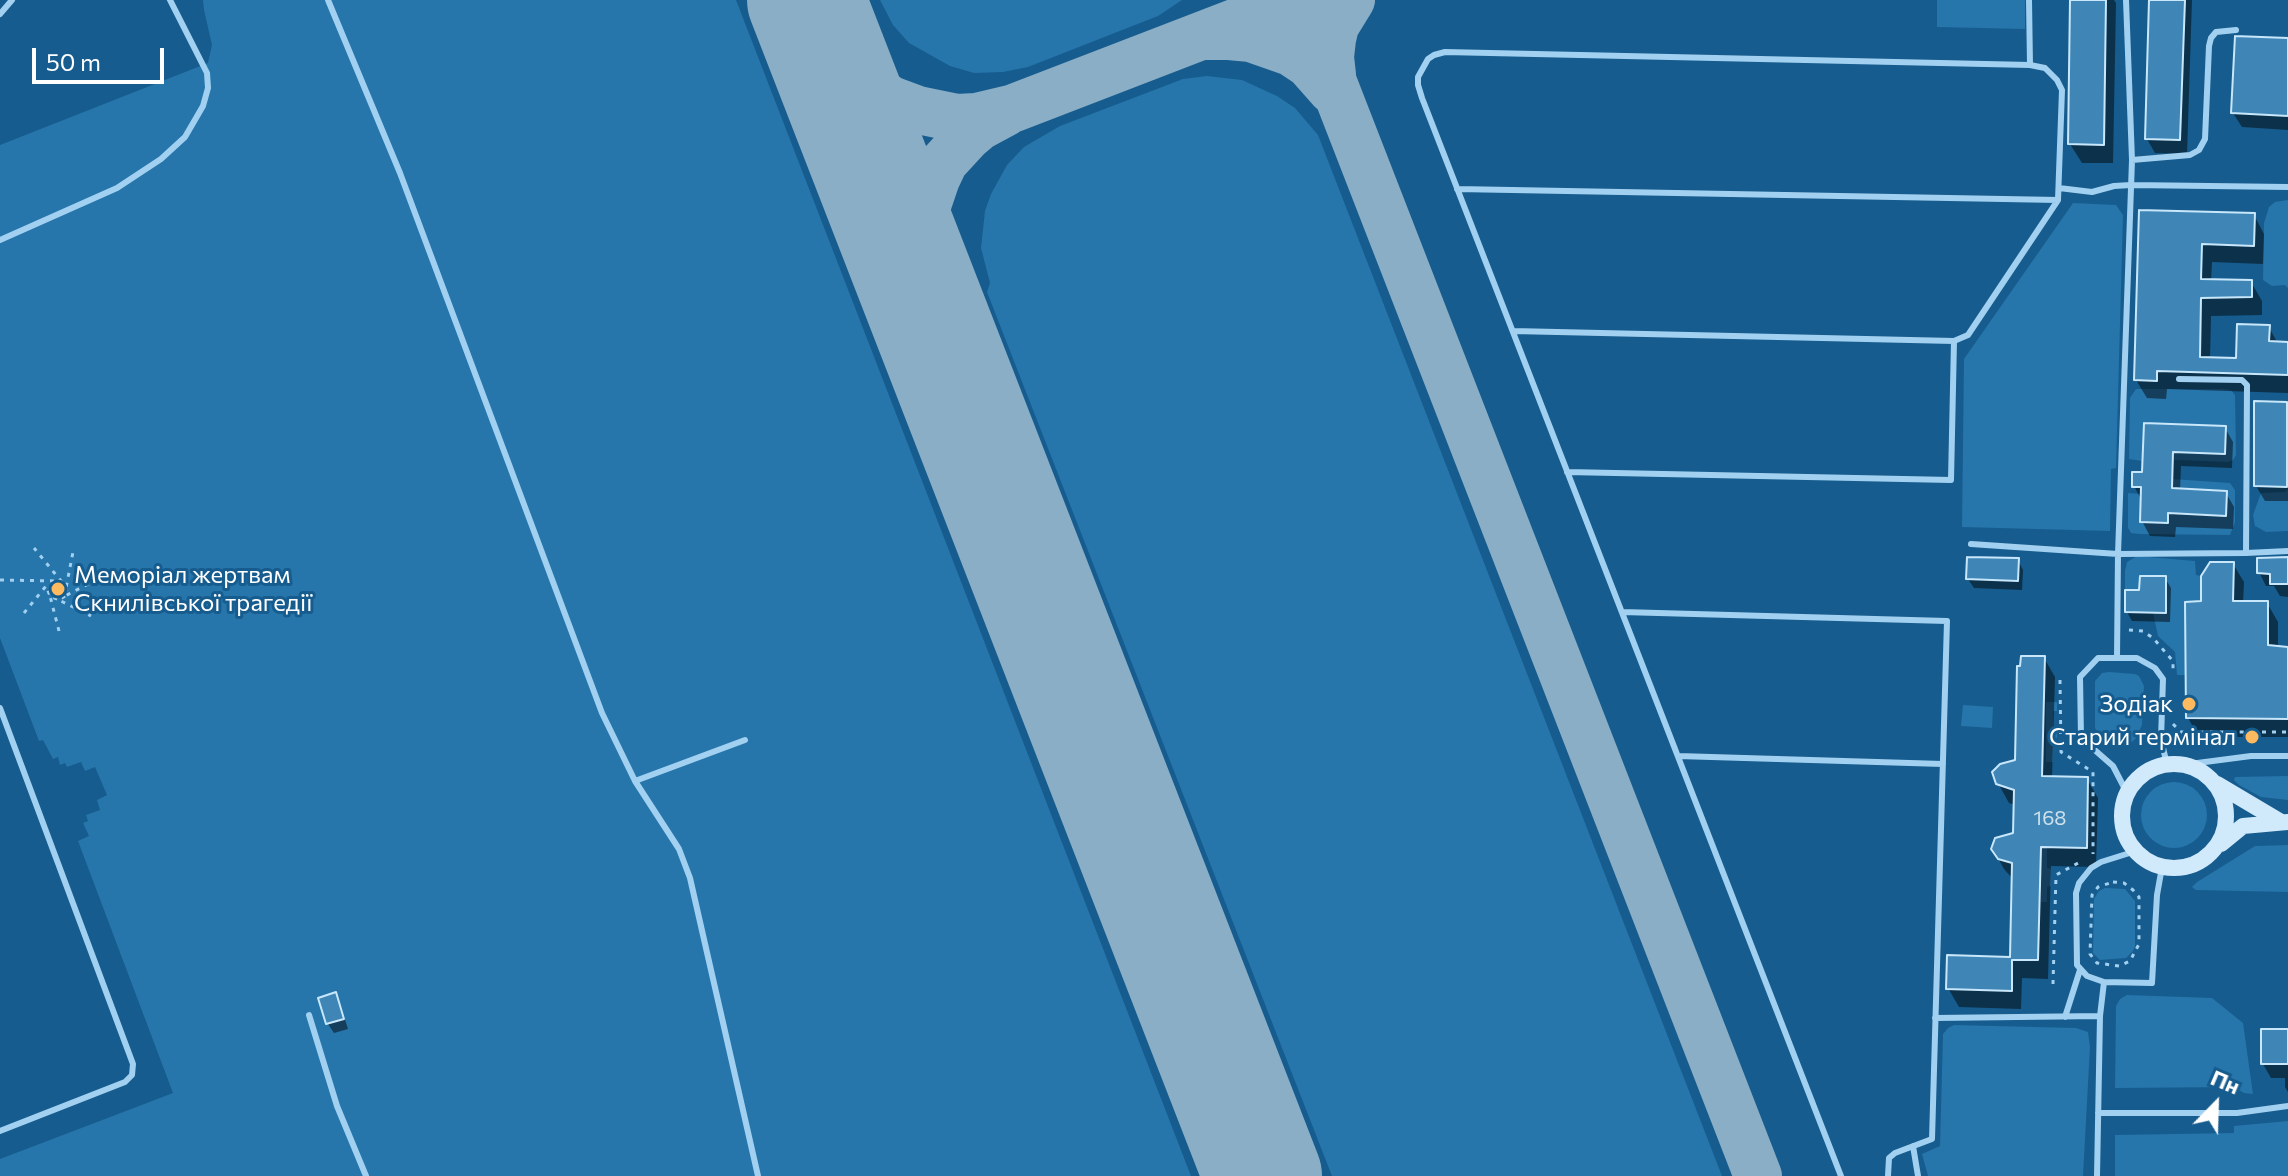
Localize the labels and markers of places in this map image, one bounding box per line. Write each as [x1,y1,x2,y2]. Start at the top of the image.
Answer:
place label: Меморіал жертвам Скнилівської трагедії [74,561,312,617]
marker: Меморіал жертвам Скнилівської трагедії [49,580,67,598]
place label: Зодіак [2100,690,2173,718]
marker: Зодіак [2180,695,2198,713]
place label: Старий термінал [2049,723,2236,751]
marker: Старий термінал [2243,728,2261,746]

